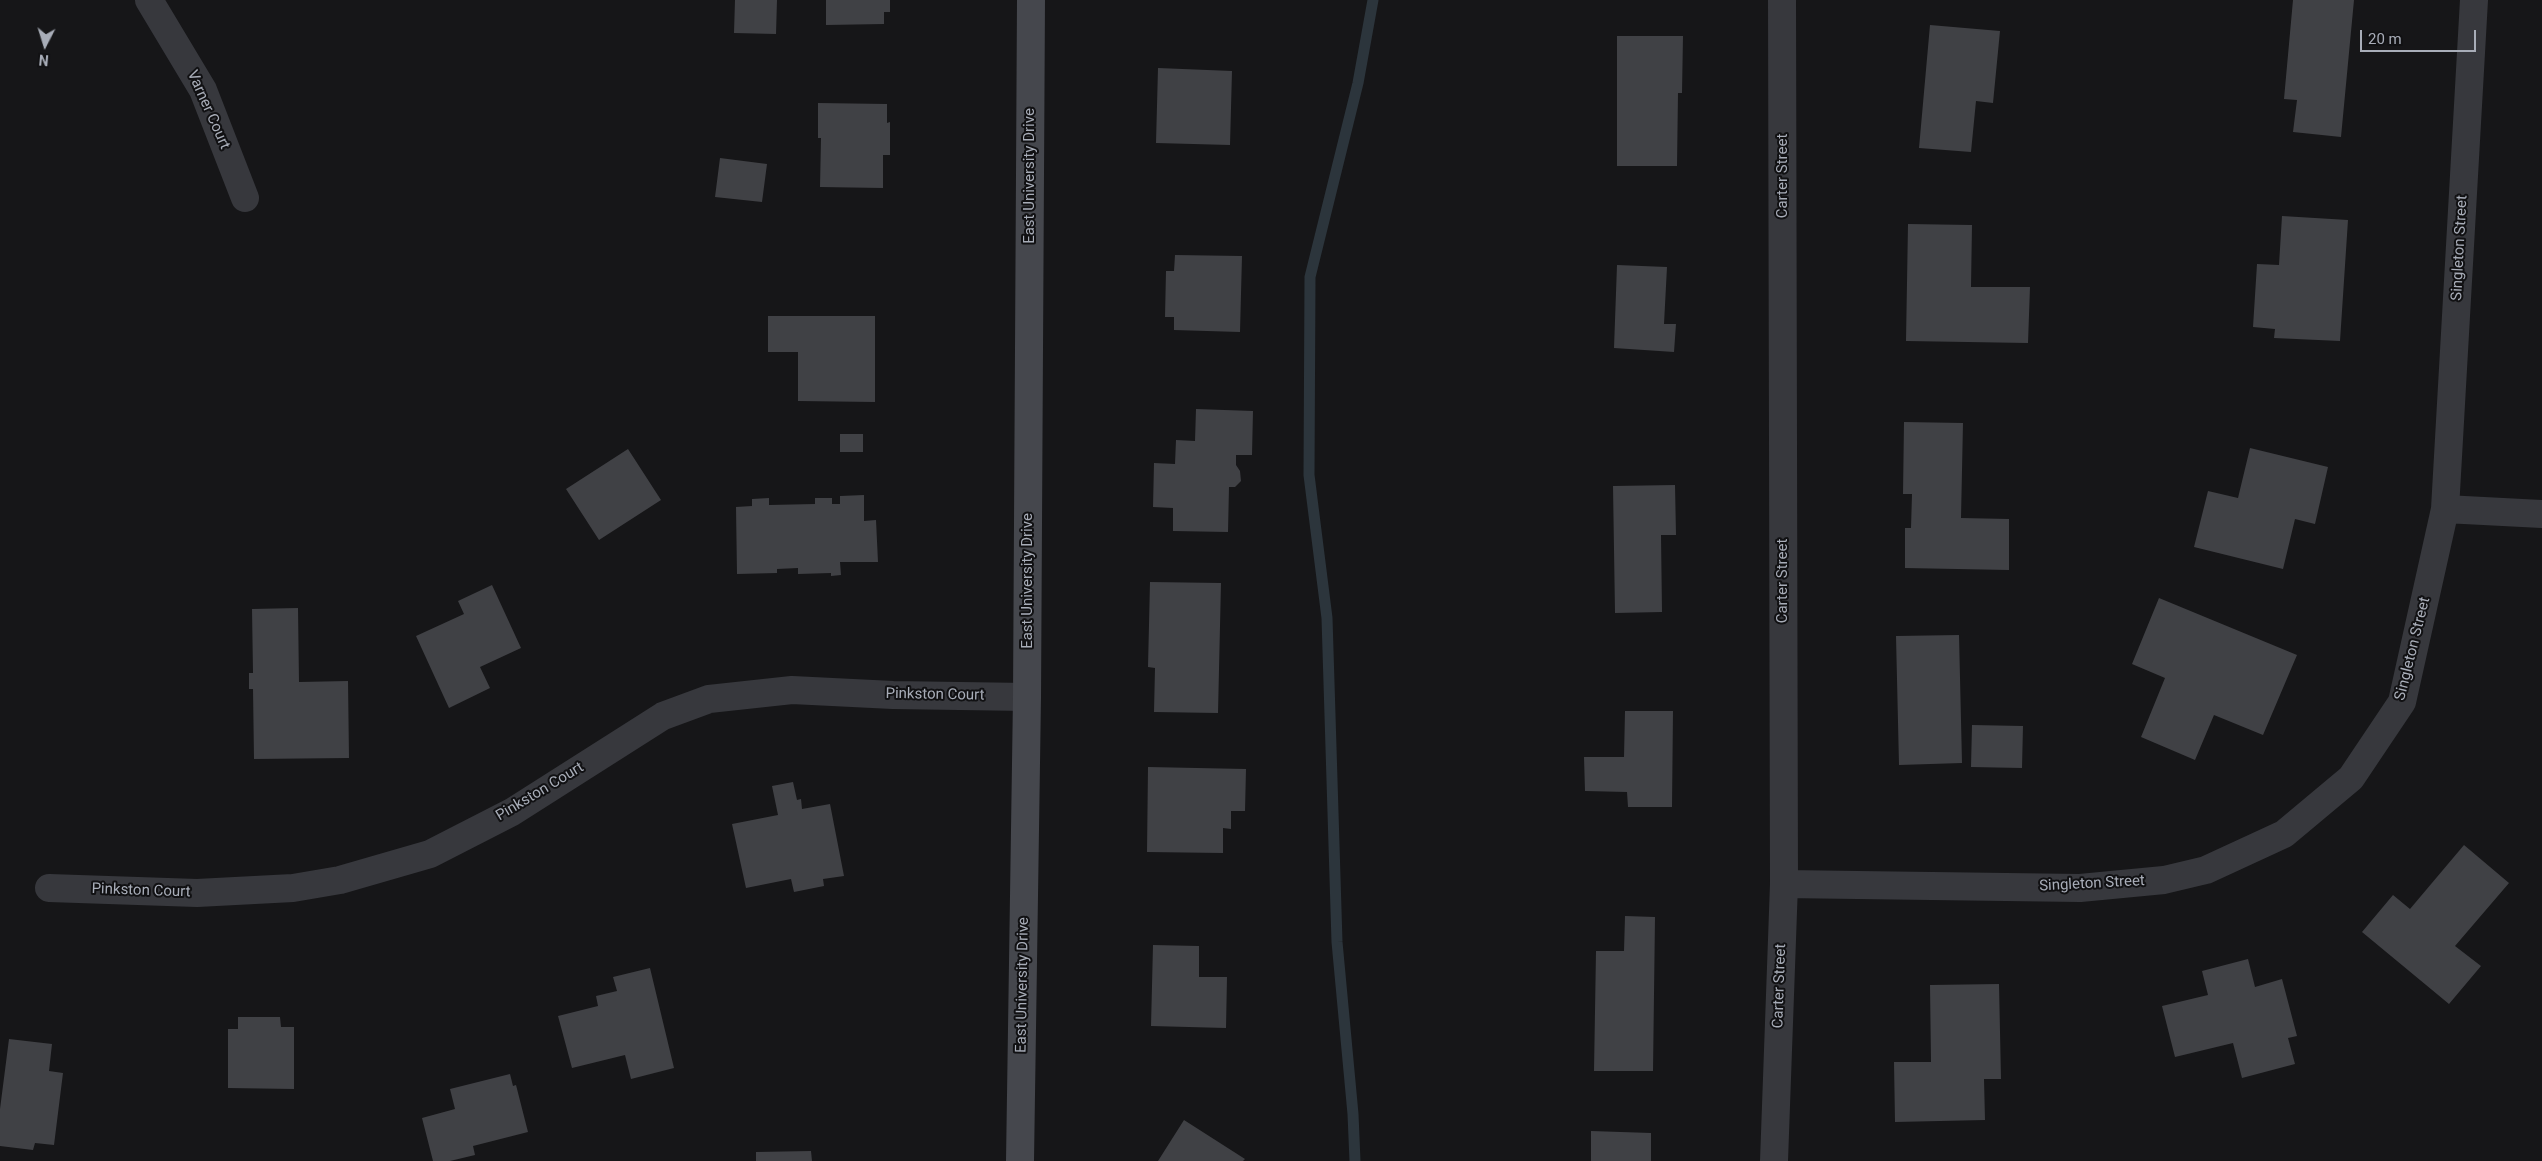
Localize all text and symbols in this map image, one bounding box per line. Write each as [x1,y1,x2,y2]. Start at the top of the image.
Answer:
north arrow [20,20,70,70]
scale bar [2362,20,2478,52]
text: 20 m [2368,30,2402,48]
text: N [38,52,49,68]
street label: Varner Court [183,68,233,152]
street label: East University Drive [1021,108,1039,244]
street label: Carter Street [1774,134,1792,218]
street label: Singleton Street [2448,195,2472,301]
street label: East University Drive [1019,513,1037,649]
street label: Carter Street [1774,539,1792,623]
street label: Singleton Street [2391,596,2435,702]
street label: Pinkston Court [885,685,985,705]
street label: Pinkston Court [493,759,587,825]
street label: Singleton Street [2039,872,2145,896]
street label: Pinkston Court [91,880,191,902]
street label: East University Drive [1013,917,1033,1053]
street label: Carter Street [1770,943,1790,1029]

